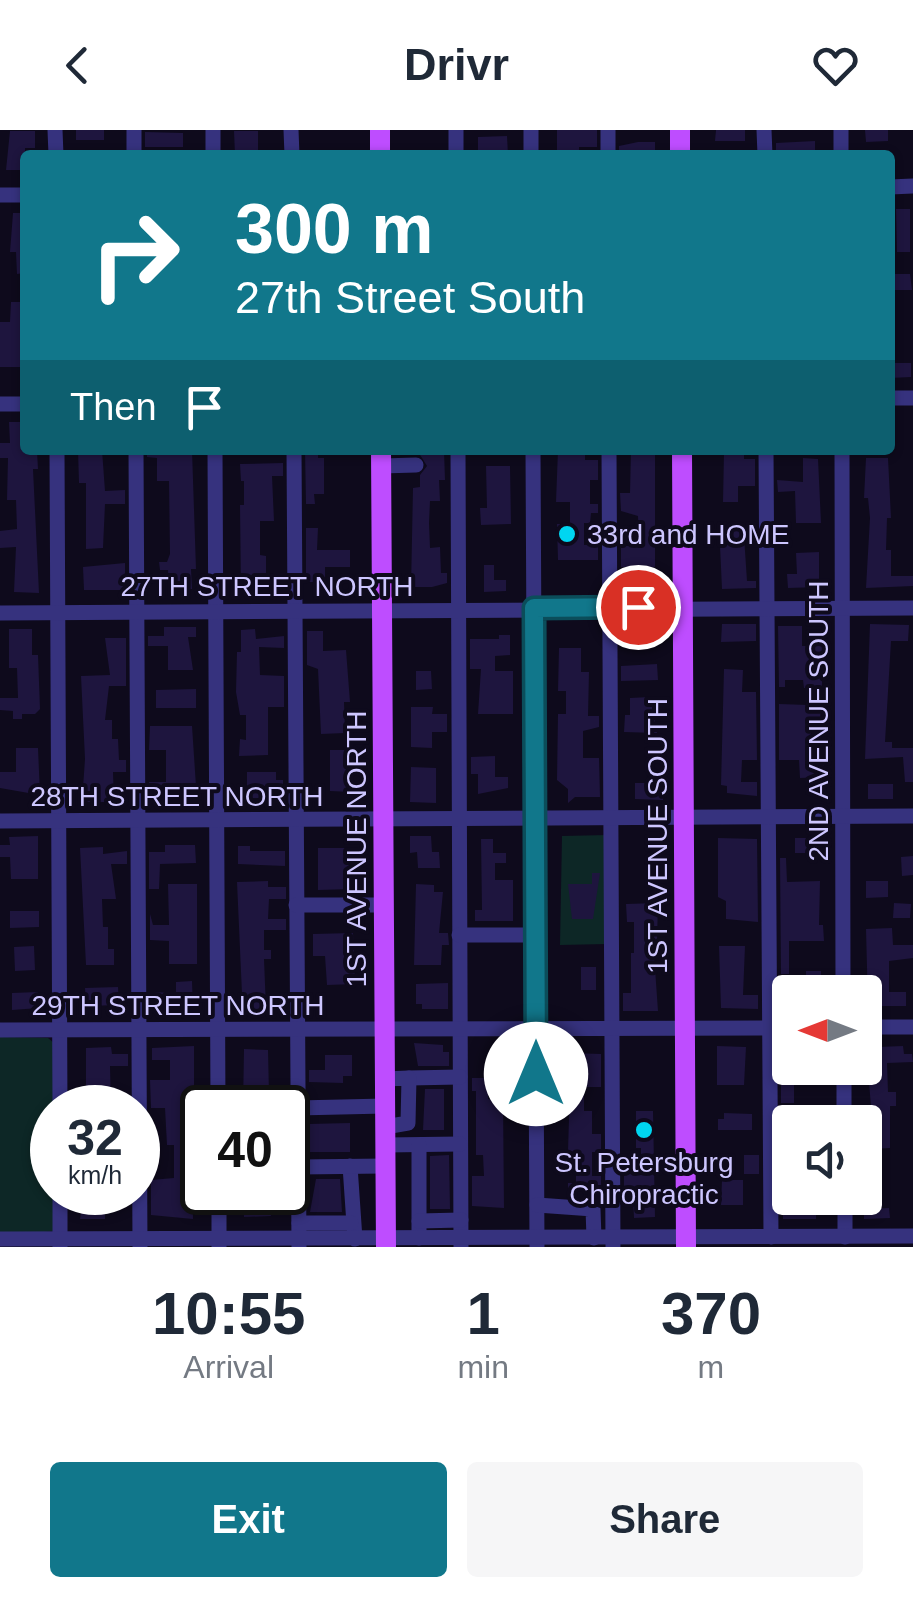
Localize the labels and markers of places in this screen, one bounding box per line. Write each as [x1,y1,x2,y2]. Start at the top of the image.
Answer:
place label: 33rd and HOME [587,519,789,550]
marker: 33rd and HOME [556,523,578,545]
pin [596,565,681,650]
marker: St. Petersburg Chiropractic [633,1119,655,1141]
place label: St. Petersburg Chiropractic [555,1147,733,1210]

